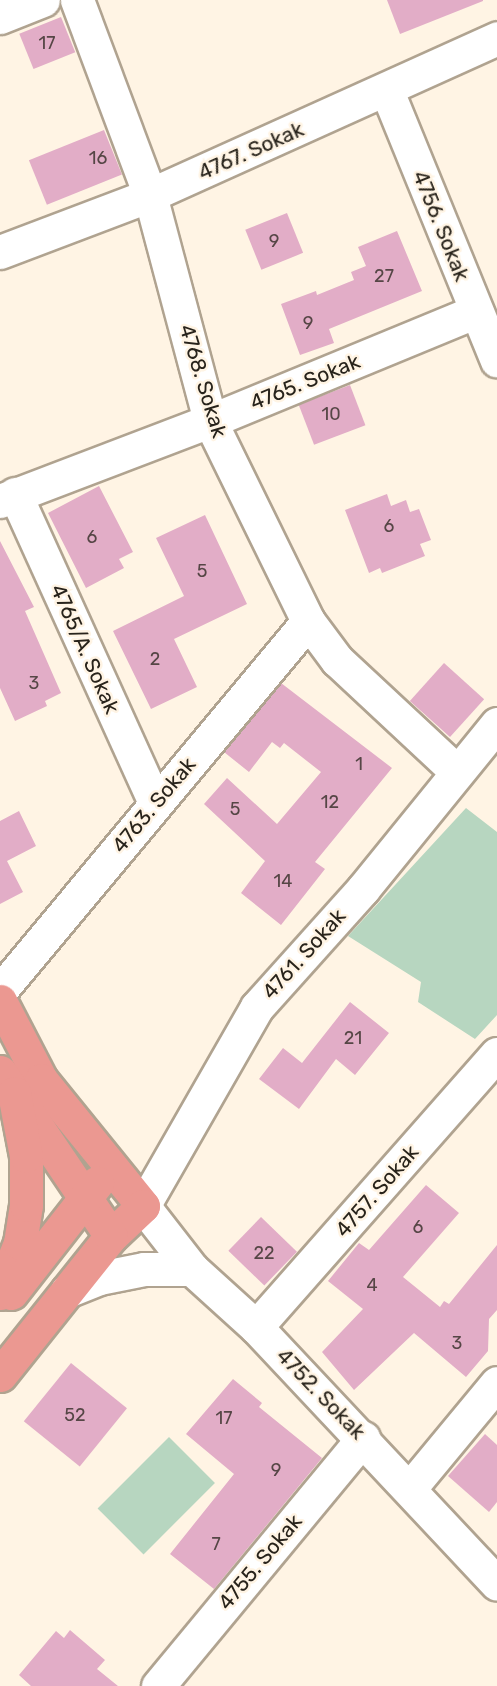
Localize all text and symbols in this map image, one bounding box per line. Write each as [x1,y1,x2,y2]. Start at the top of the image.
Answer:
house number: 17 [39,32,55,54]
street label: 4767. Sokak [194,117,308,185]
house number: 16 [89,147,107,169]
street label: 4756. Sokak [407,167,475,285]
house number: 9 [269,230,279,252]
house number: 27 [374,265,394,287]
house number: 9 [303,312,313,334]
street label: 4768. Sokak [174,321,232,441]
street label: 4765. Sokak [246,349,364,415]
house number: 10 [321,403,341,425]
house number: 6 [384,515,394,537]
house number: 6 [87,526,97,548]
house number: 5 [197,560,207,582]
street label: 4765/A. Sokak [45,580,125,718]
house number: 2 [150,648,160,670]
house number: 3 [29,672,39,694]
street label: 4763. Sokak [107,752,201,858]
house number: 1 [355,753,363,775]
house number: 12 [321,791,339,813]
house number: 5 [230,798,240,820]
house number: 14 [274,870,292,892]
street label: 4761. Sokak [257,904,351,1004]
house number: 21 [344,1027,362,1049]
street label: 4757. Sokak [330,1140,424,1242]
house number: 6 [413,1216,423,1238]
house number: 22 [253,1242,275,1264]
house number: 4 [366,1274,378,1296]
house number: 3 [452,1332,462,1354]
street label: 4752. Sokak [271,1343,371,1445]
house number: 52 [64,1404,86,1426]
house number: 17 [216,1407,232,1429]
house number: 9 [271,1459,281,1481]
street label: 4755. Sokak [213,1509,307,1615]
house number: 7 [211,1533,221,1555]

